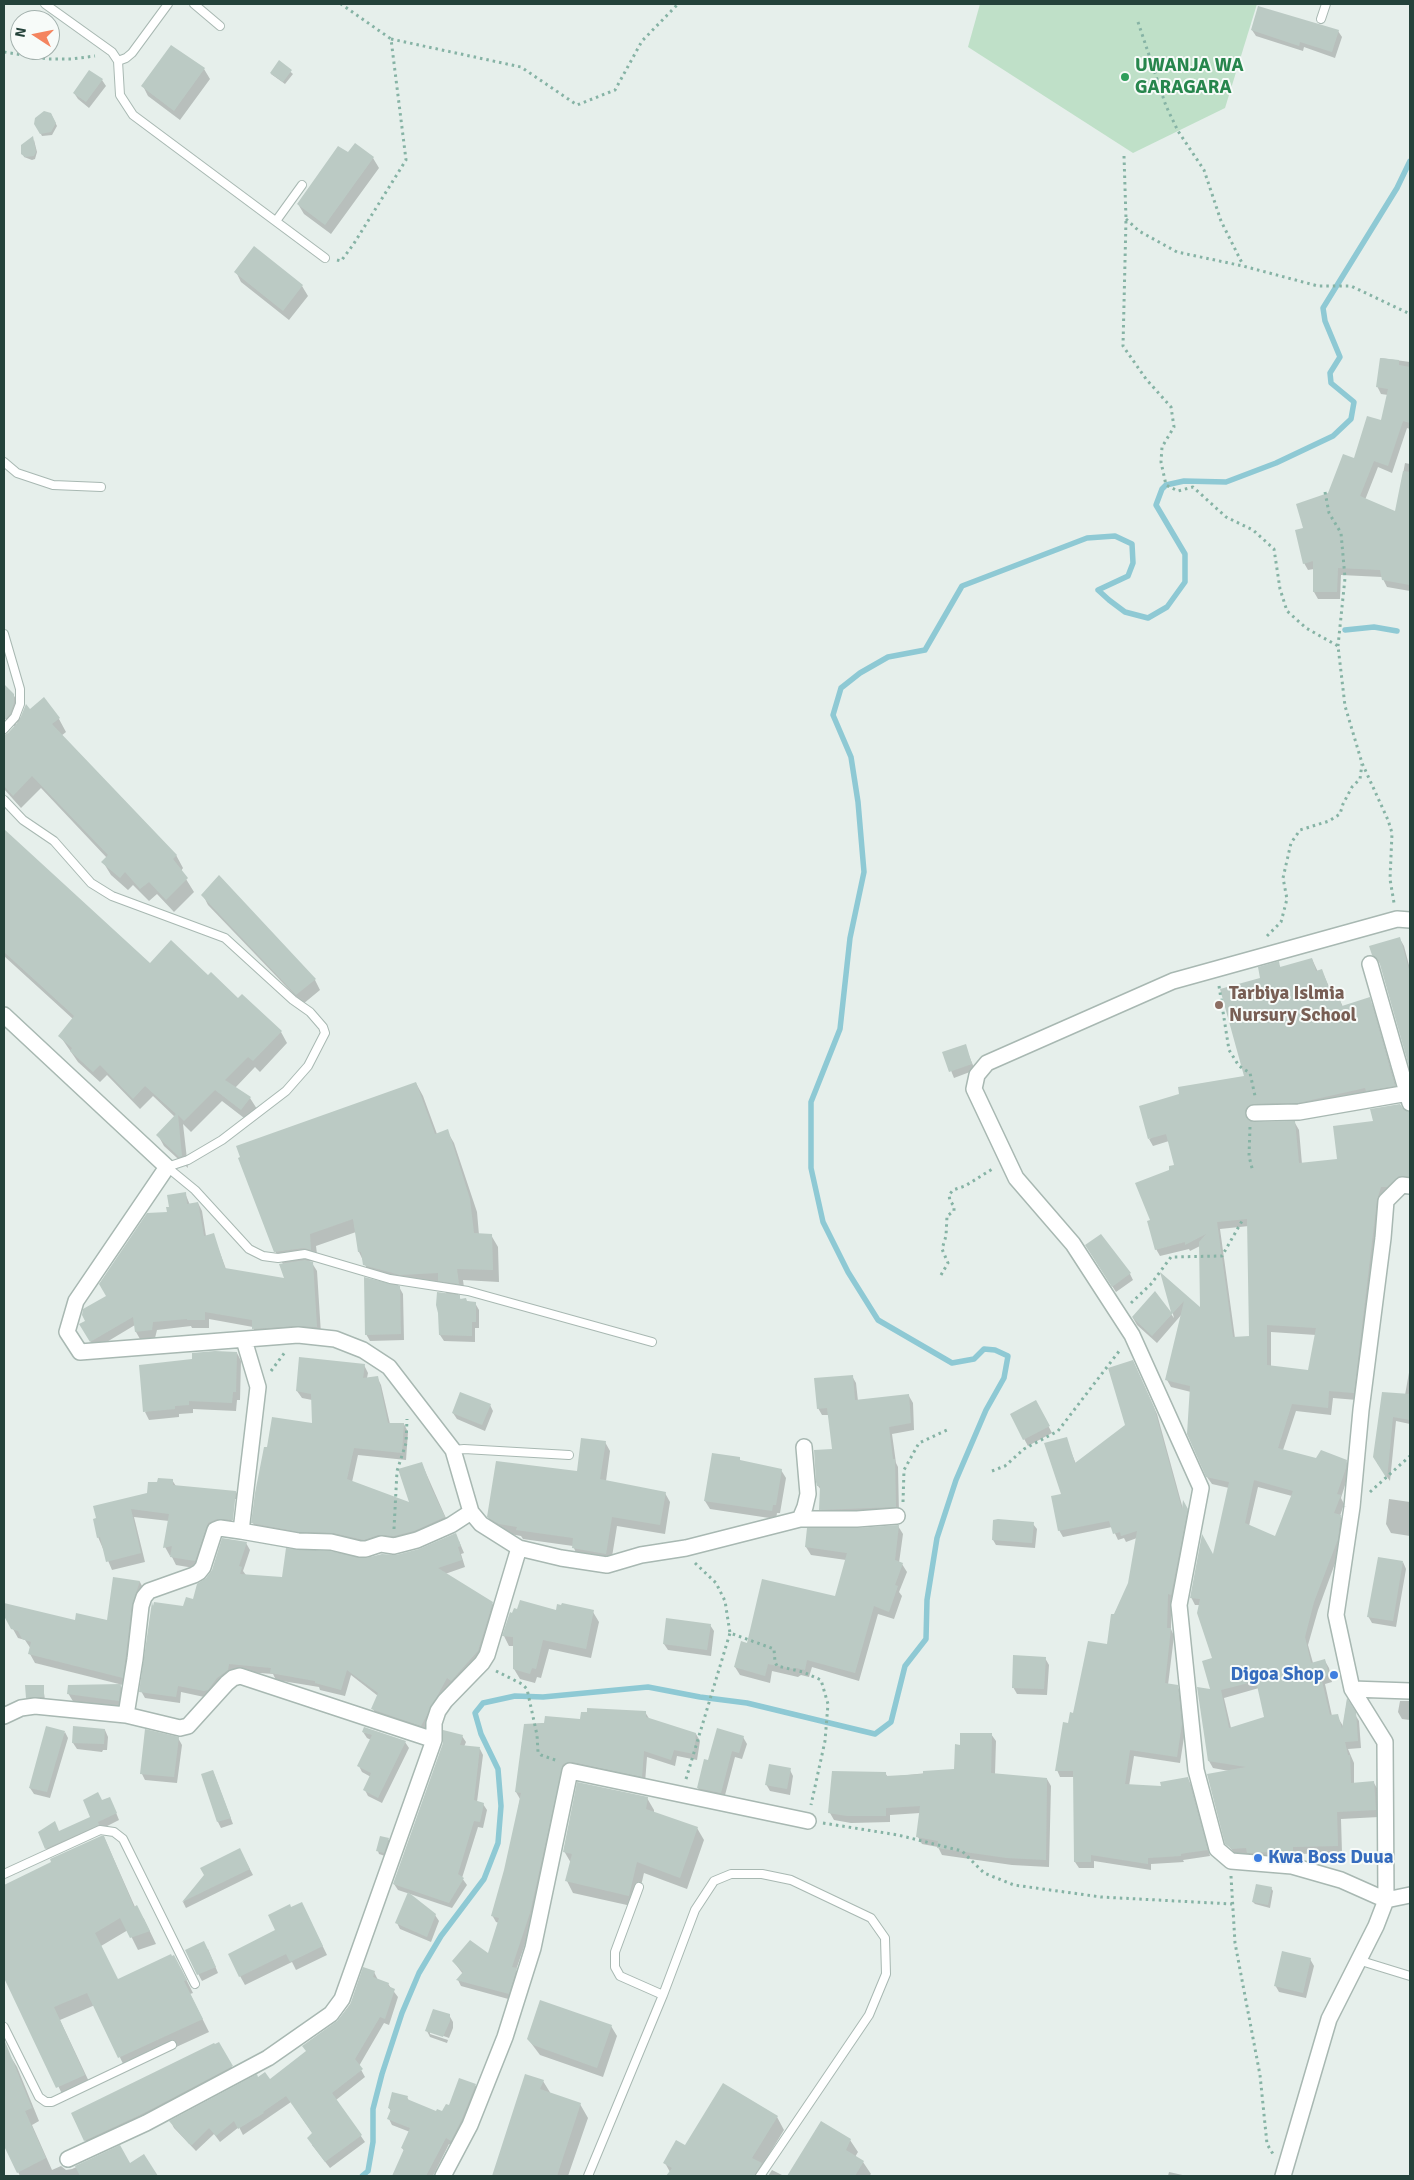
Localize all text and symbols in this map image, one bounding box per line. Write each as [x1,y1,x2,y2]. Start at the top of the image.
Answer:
north arrow [10,10,60,60]
text: N [11,26,30,39]
place label: UWANJA WA GARAGARA [1135,55,1244,99]
marker: UWANJA WA GARAGARA [1119,71,1131,83]
place label: Tarbiya Islmia Nursury School [1229,983,1357,1027]
marker: Tarbiya Islmia Nursury School [1213,999,1225,1011]
place label: Digoa Shop [1231,1664,1324,1686]
marker: Digoa Shop [1328,1669,1340,1681]
place label: Kwa Boss Duua [1268,1847,1393,1869]
marker: Kwa Boss Duua [1252,1852,1264,1864]

